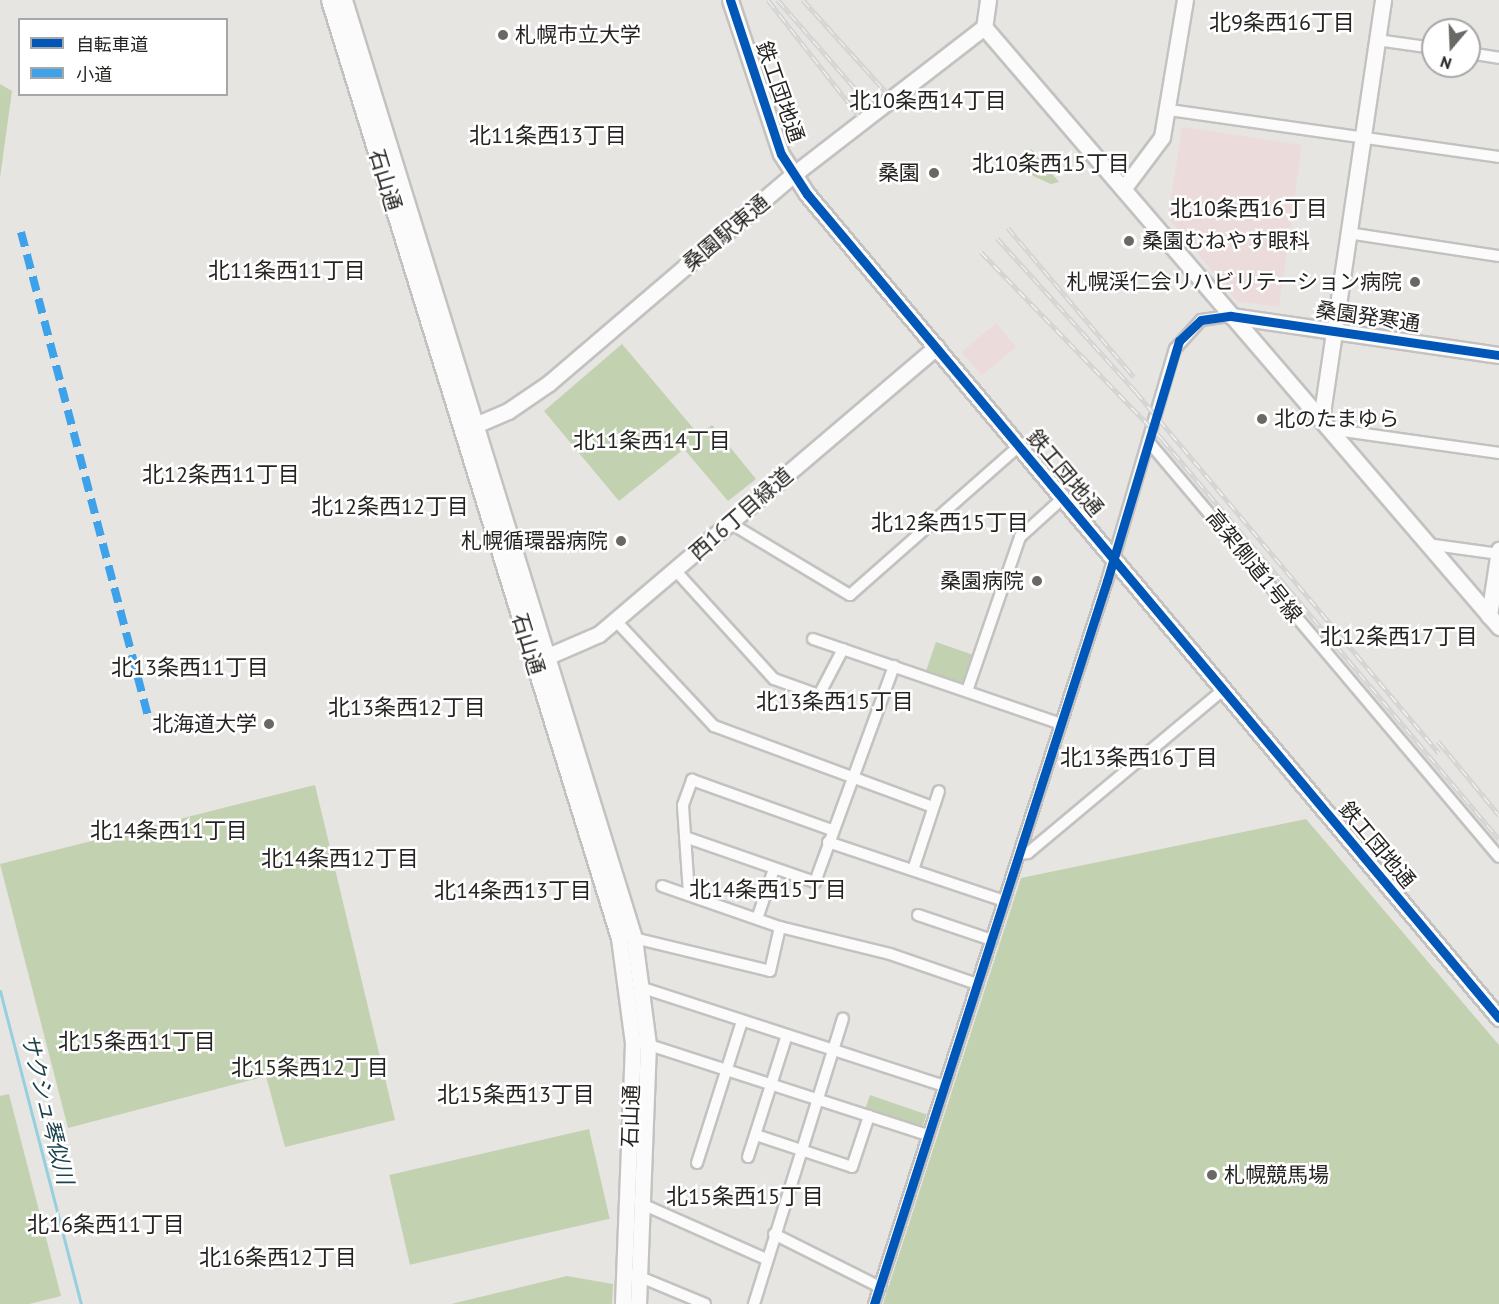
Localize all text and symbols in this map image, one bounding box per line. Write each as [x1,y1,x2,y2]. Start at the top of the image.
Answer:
district label: 北9条西16丁目 [1209,10,1355,36]
legend [18,18,228,96]
north arrow [1421,18,1481,78]
place label: 札幌市立大学 [515,22,641,48]
marker: 札幌市立大学 [496,28,510,42]
text: 自転車道 [76,33,148,56]
street label: 鉄工団地通 [751,38,809,146]
text: N [1438,52,1454,74]
text: 小道 [76,63,112,86]
district label: 北10条西14丁目 [849,88,1007,114]
district label: 北11条西13丁目 [469,123,627,149]
street label: 石山通 [364,146,406,214]
district label: 北10条西15丁目 [972,151,1130,177]
place label: 桑園 [878,160,920,186]
marker: 桑園 [925,164,943,182]
street label: 桑園駅東通 [678,190,774,276]
district label: 北10条西16丁目 [1170,196,1328,222]
place label: 桑園むねやす眼科 [1142,228,1310,254]
marker: 桑園むねやす眼科 [1120,232,1138,250]
district label: 北11条西11丁目 [208,258,366,284]
place label: 札幌渓仁会リハビリテーション病院 [1066,269,1402,295]
marker: 札幌渓仁会リハビリテーション病院 [1406,273,1424,291]
street label: 桑園発寒通 [1314,297,1422,337]
place label: 北のたまゆら [1274,406,1400,432]
marker: 北のたまゆら [1255,412,1269,426]
street label: 鉄工団地通 [1022,425,1108,521]
district label: 北11条西14丁目 [573,428,731,454]
district label: 北12条西11丁目 [142,462,300,488]
street label: 西16丁目緑道 [684,463,798,565]
district label: 北12条西12丁目 [311,494,469,520]
street label: 高架側道1号線 [1201,505,1307,627]
district label: 北12条西15丁目 [871,510,1029,536]
place label: 札幌循環器病院 [461,528,608,554]
marker: 札幌循環器病院 [612,532,630,550]
place label: 桑園病院 [940,568,1024,594]
marker: 桑園病院 [1028,572,1046,590]
street label: 石山通 [507,610,549,678]
district label: 北12条西17丁目 [1320,624,1478,650]
district label: 北13条西11丁目 [111,655,269,681]
district label: 北13条西15丁目 [756,689,914,715]
district label: 北13条西12丁目 [328,695,486,721]
place label: 北海道大学 [152,711,257,737]
marker: 北海道大学 [262,717,276,731]
district label: 北13条西16丁目 [1060,745,1218,771]
street label: 鉄工団地通 [1334,797,1420,893]
district label: 北14条西11丁目 [90,818,248,844]
district label: 北14条西12丁目 [261,846,419,872]
district label: 北14条西15丁目 [689,877,847,903]
district label: 北14条西13丁目 [434,878,592,904]
district label: 北15条西11丁目 [58,1029,216,1055]
water label: サクシュ琴似川 [16,1031,78,1187]
district label: 北15条西12丁目 [231,1055,389,1081]
district label: 北15条西13丁目 [437,1082,595,1108]
street label: 石山通 [617,1084,645,1148]
place label: 札幌競馬場 [1224,1162,1329,1188]
marker: 札幌競馬場 [1205,1168,1219,1182]
district label: 北15条西15丁目 [666,1184,824,1210]
district label: 北16条西11丁目 [27,1212,185,1238]
district label: 北16条西12丁目 [199,1245,357,1271]

